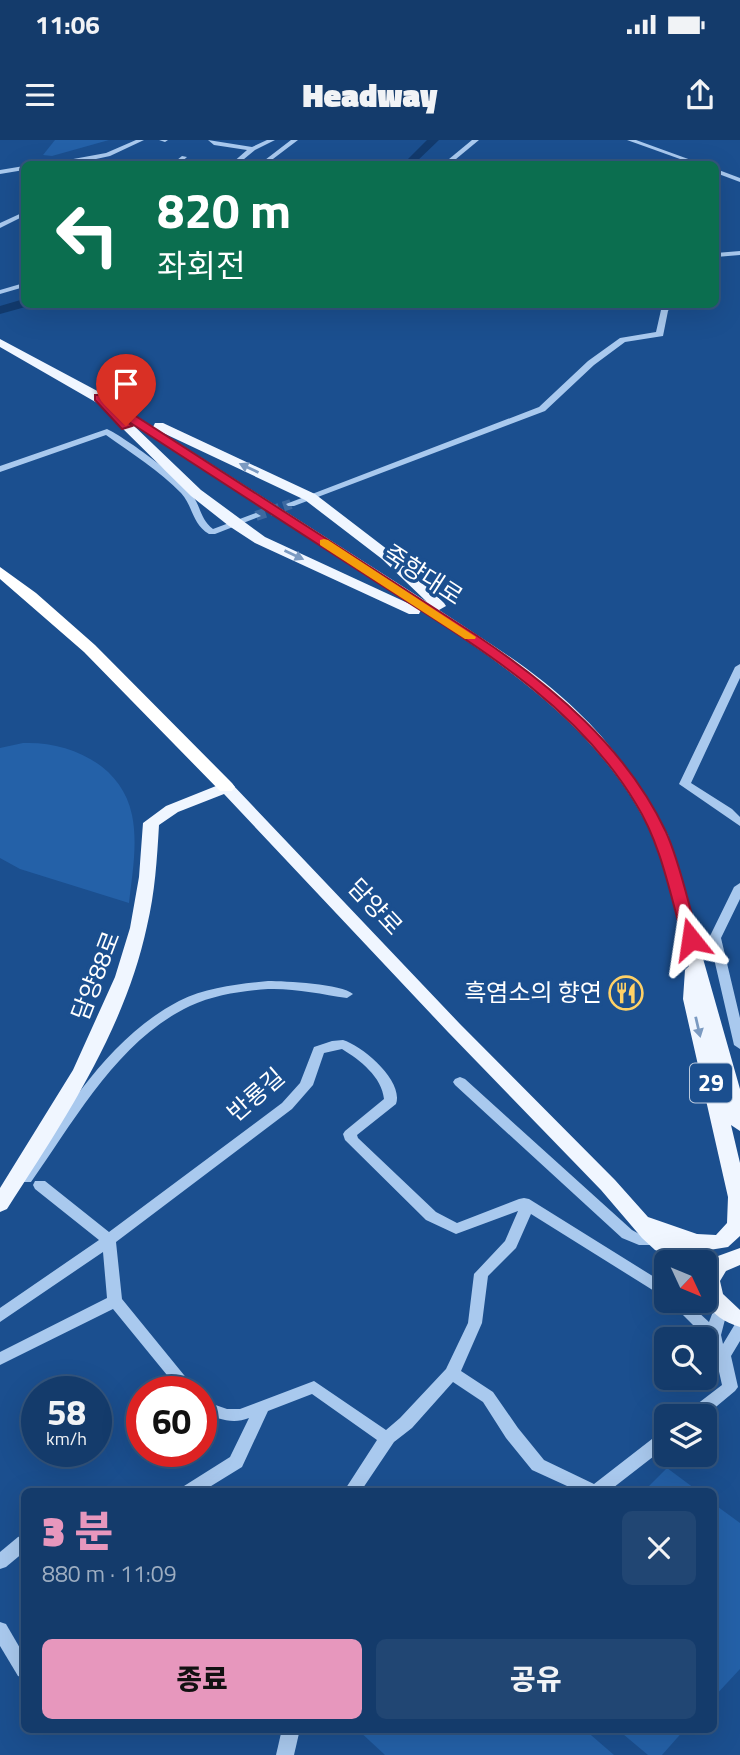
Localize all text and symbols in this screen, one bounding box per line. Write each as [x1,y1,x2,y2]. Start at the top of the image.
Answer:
text: 11:06 [35,5,100,44]
text: Headway [303,71,437,119]
icon: menu [21,76,59,114]
icon: share [681,76,719,114]
text: 820 m [157,172,291,247]
icon: left [42,189,133,280]
text: 좌회전 [157,241,245,289]
pin [96,354,156,426]
icon: arrive [107,365,145,403]
one-way arrow [239,462,259,474]
street label: 죽향대로 [377,535,470,613]
one-way arrow [284,549,304,561]
street label: 담양로 [340,870,411,943]
position arrow [654,902,728,976]
street label: 담양88로 [62,926,129,1026]
place label: 흑염소의 향연 [464,974,602,1010]
restaurant icon: 흑염소의 향연 [607,974,645,1012]
one-way arrow [693,1016,704,1038]
street label: 반룡길 [219,1059,292,1130]
road number: 29 [690,1064,732,1102]
north arrow [654,1250,718,1312]
map controls [654,1250,717,1467]
button: search [654,1327,717,1390]
speed limit sign: 60 [126,1376,217,1467]
text: 58 [47,1385,86,1439]
button: layers [654,1404,717,1467]
text: km/h [46,1425,87,1452]
text: 3 분 [42,1498,113,1562]
button: close [622,1511,696,1585]
text: 880 m · 11:09 [42,1556,177,1591]
button: 종료 [42,1639,362,1719]
button: 공유 [376,1639,696,1719]

